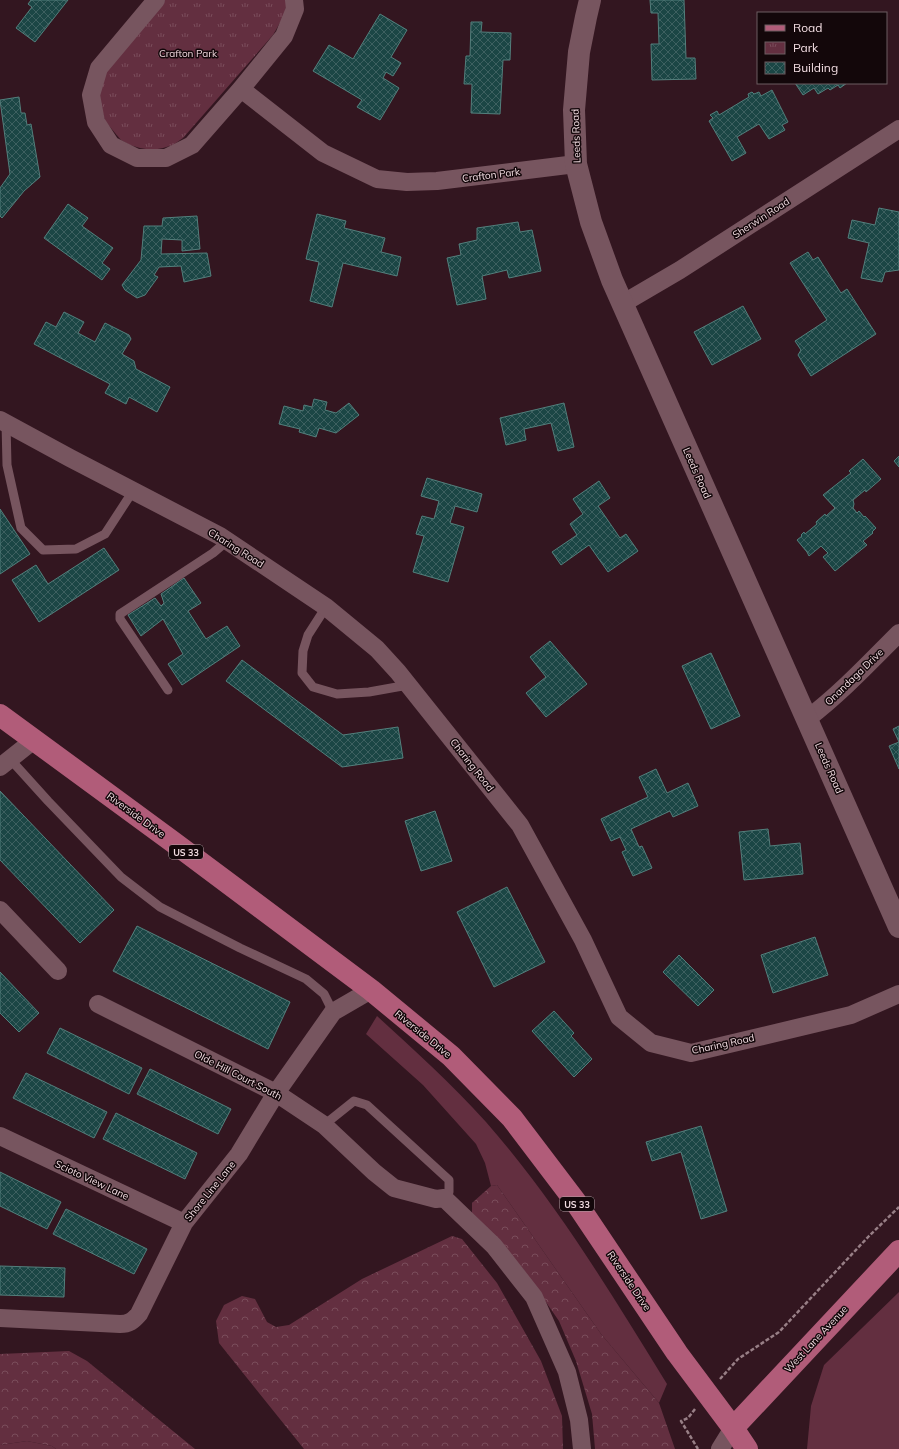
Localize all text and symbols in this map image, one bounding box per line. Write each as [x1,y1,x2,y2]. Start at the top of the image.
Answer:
legend [757,12,887,84]
text: Road [793,20,822,35]
text: Park [793,40,819,55]
park label: Crafton Park [159,47,218,60]
text: Building [793,60,838,75]
street label: Leeds Road [569,109,583,163]
street label: Crafton Park [461,165,522,185]
street label: Sherwin Road [730,195,792,241]
street label: Leeds Road [680,446,714,500]
street label: Charing Road [206,526,266,570]
street label: Onandaga Drive [822,646,886,708]
street label: Charing Road [447,736,497,794]
street label: Leeds Road [812,741,846,795]
street label: Riverside Drive [104,789,168,841]
road number: US 33 [169,845,203,859]
street label: Riverside Drive [392,1007,454,1061]
street label: Charing Road [690,1031,756,1057]
street label: Olde Hill Court South [192,1047,284,1103]
street label: Scioto View Lane [53,1157,131,1203]
street label: Shore Line Lane [182,1158,238,1224]
road number: US 33 [560,1197,594,1211]
street label: Riverside Drive [604,1249,654,1313]
street label: West Lane Avenue [782,1303,850,1375]

